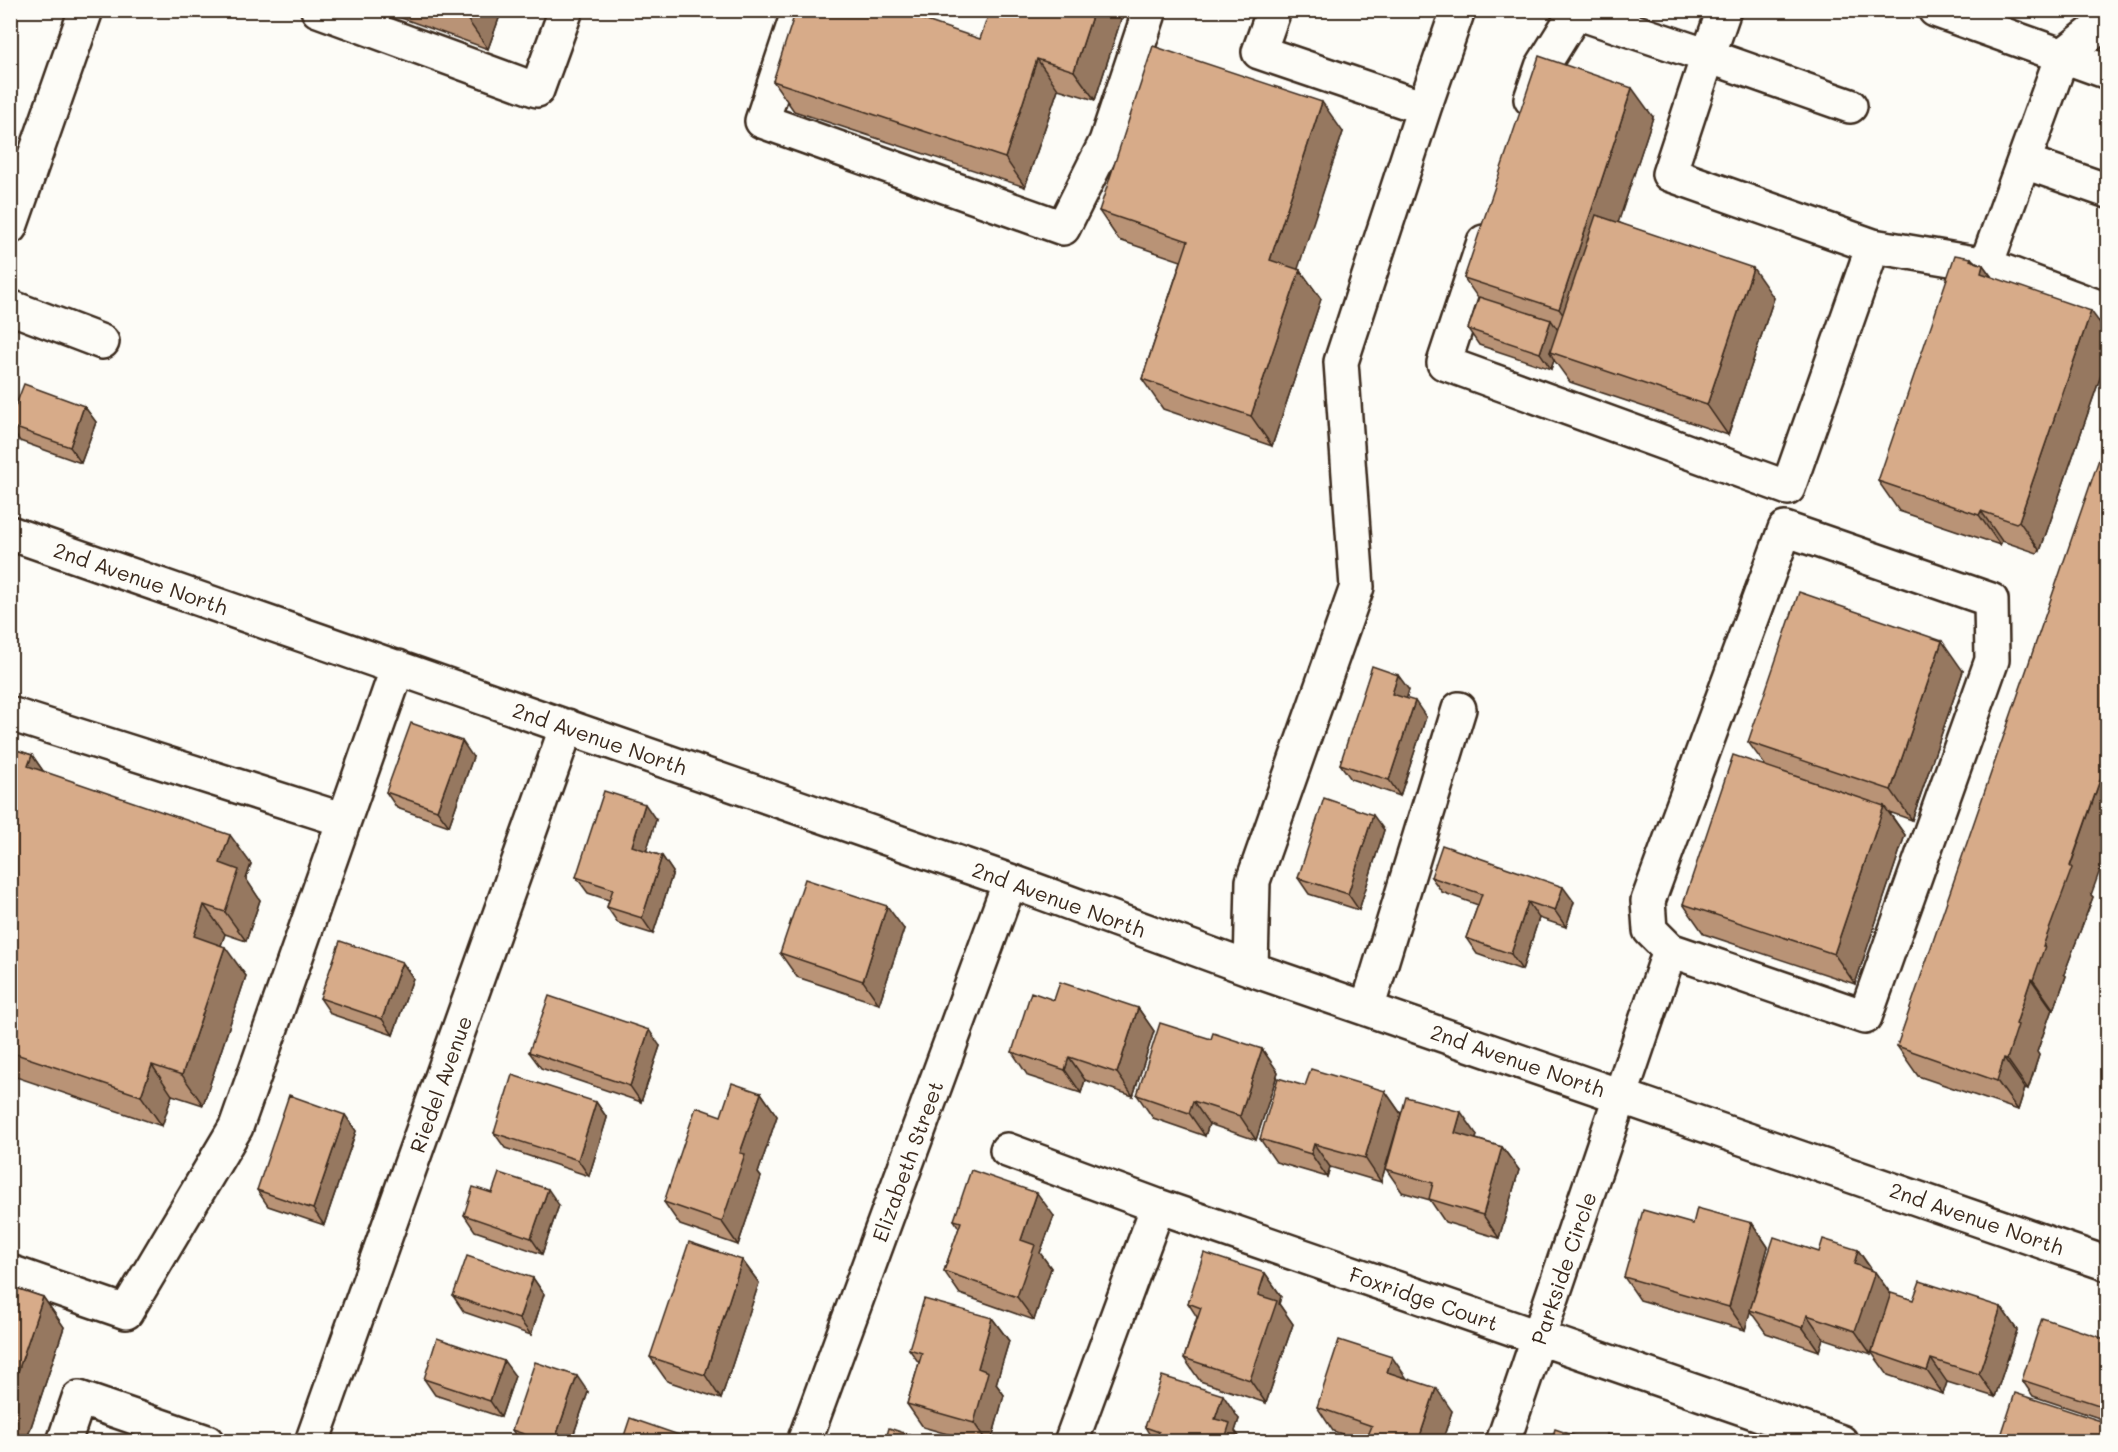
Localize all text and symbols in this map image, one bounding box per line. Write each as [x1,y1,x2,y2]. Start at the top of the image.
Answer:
street label: 2nd Avenue North [50,536,232,620]
street label: 2nd Avenue North [509,696,691,780]
street label: 2nd Avenue North [969,855,1149,943]
street label: Riedel Avenue [403,1012,477,1156]
street label: 2nd Avenue North [1427,1018,1609,1102]
street label: Elizabeth Street [865,1077,949,1245]
street label: 2nd Avenue North [1886,1176,2068,1260]
street label: Parkside Circle [1524,1188,1602,1348]
street label: Foxridge Court [1346,1260,1502,1336]

